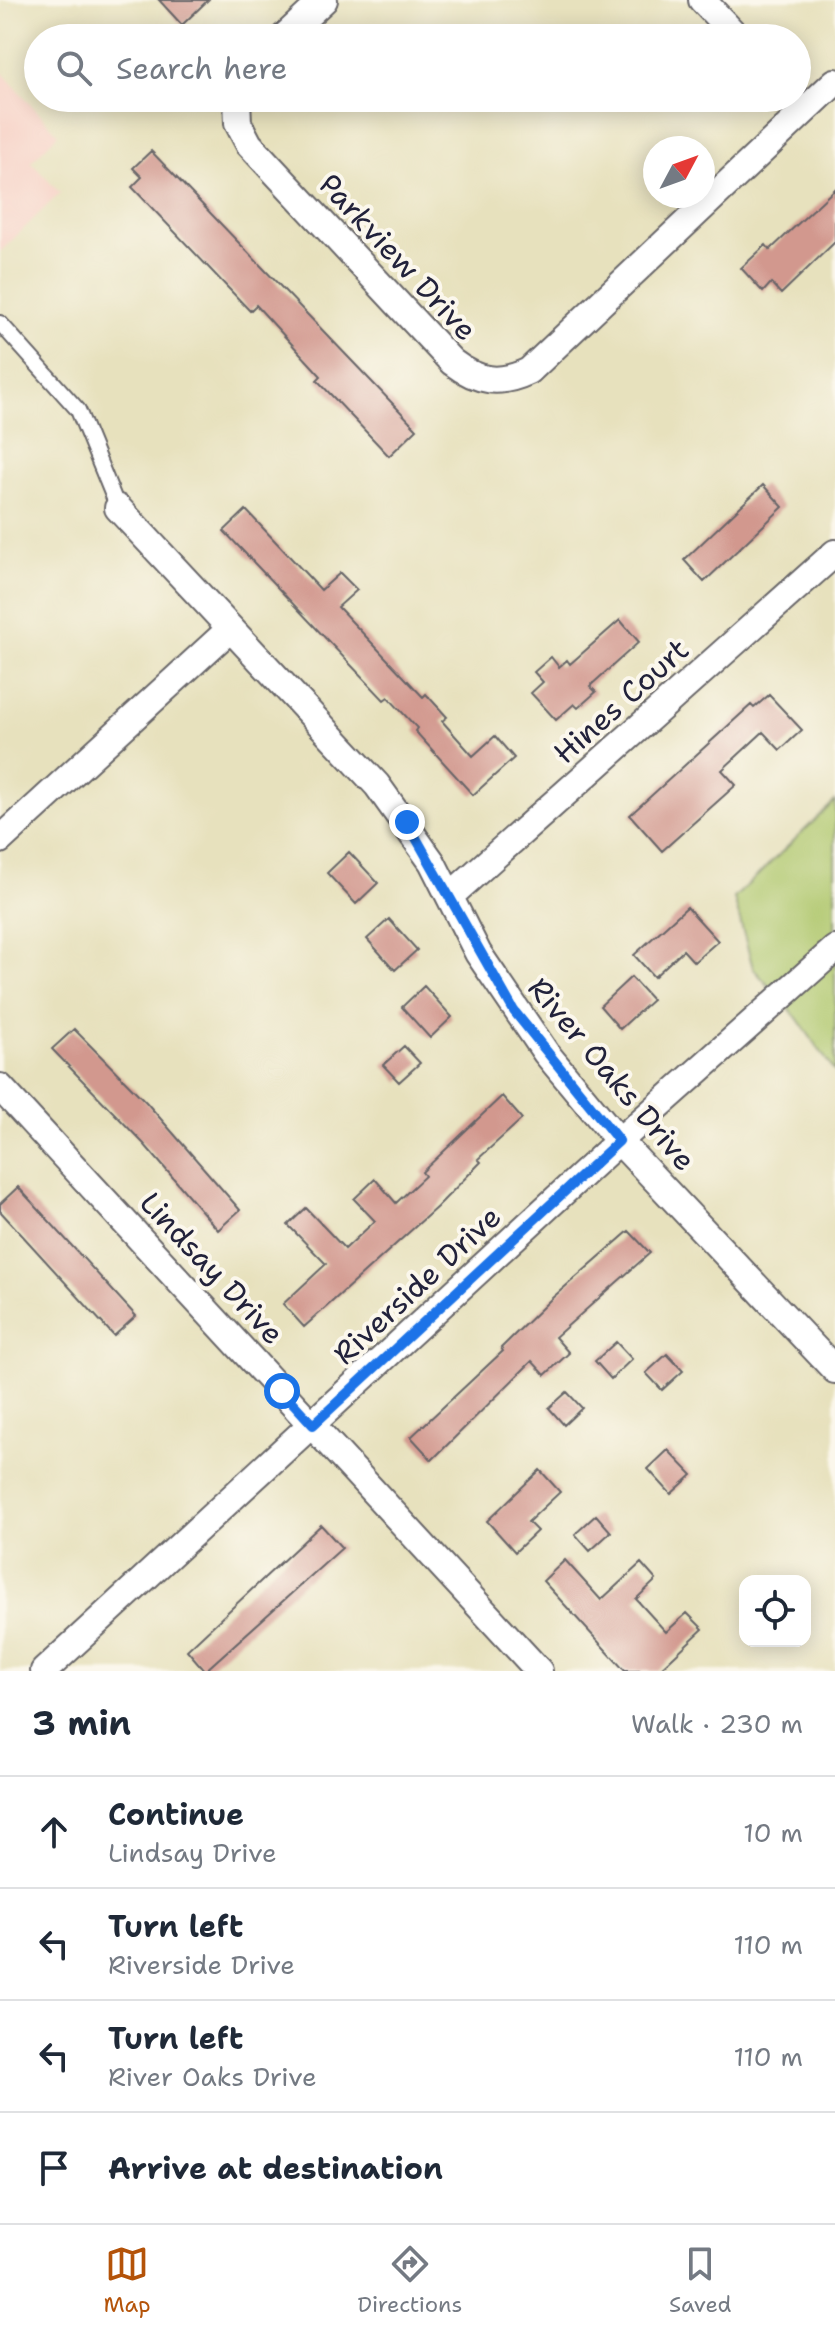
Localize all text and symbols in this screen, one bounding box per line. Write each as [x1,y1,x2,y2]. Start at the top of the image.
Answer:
search box [24,24,811,112]
icon: search [52,46,96,90]
text: Search here [116,48,287,89]
north arrow [643,136,715,208]
street label: Parkview Drive [310,165,486,349]
street label: Hines Court [545,629,697,773]
route end [389,804,425,840]
street label: River Oaks Drive [519,969,705,1179]
street label: Lindsay Drive [131,1183,293,1353]
street label: Riverside Drive [324,1196,510,1374]
route start [264,1373,300,1409]
map controls [739,1575,811,1647]
button: locate [739,1575,811,1647]
text: 3 min [32,1700,131,1746]
text: Walk · 230 m [631,1706,803,1741]
text: Continue [108,1794,244,1835]
icon: ahead [32,1810,76,1854]
text: 10 m [743,1815,803,1850]
text: Lindsay Drive [108,1835,277,1870]
text: Turn left [108,1906,243,1947]
icon: left [32,1922,76,1966]
text: 110 m [733,1927,803,1962]
text: Riverside Drive [108,1947,295,1982]
text: Turn left [108,2018,243,2059]
icon: left [32,2034,76,2078]
text: 110 m [733,2039,803,2074]
text: River Oaks Drive [108,2059,317,2094]
icon: arrive [32,2146,76,2190]
text: Arrive at destination [108,2148,443,2189]
tab: Map [103,2242,151,2319]
tab: Directions [357,2242,462,2319]
tab: Saved [669,2242,732,2319]

